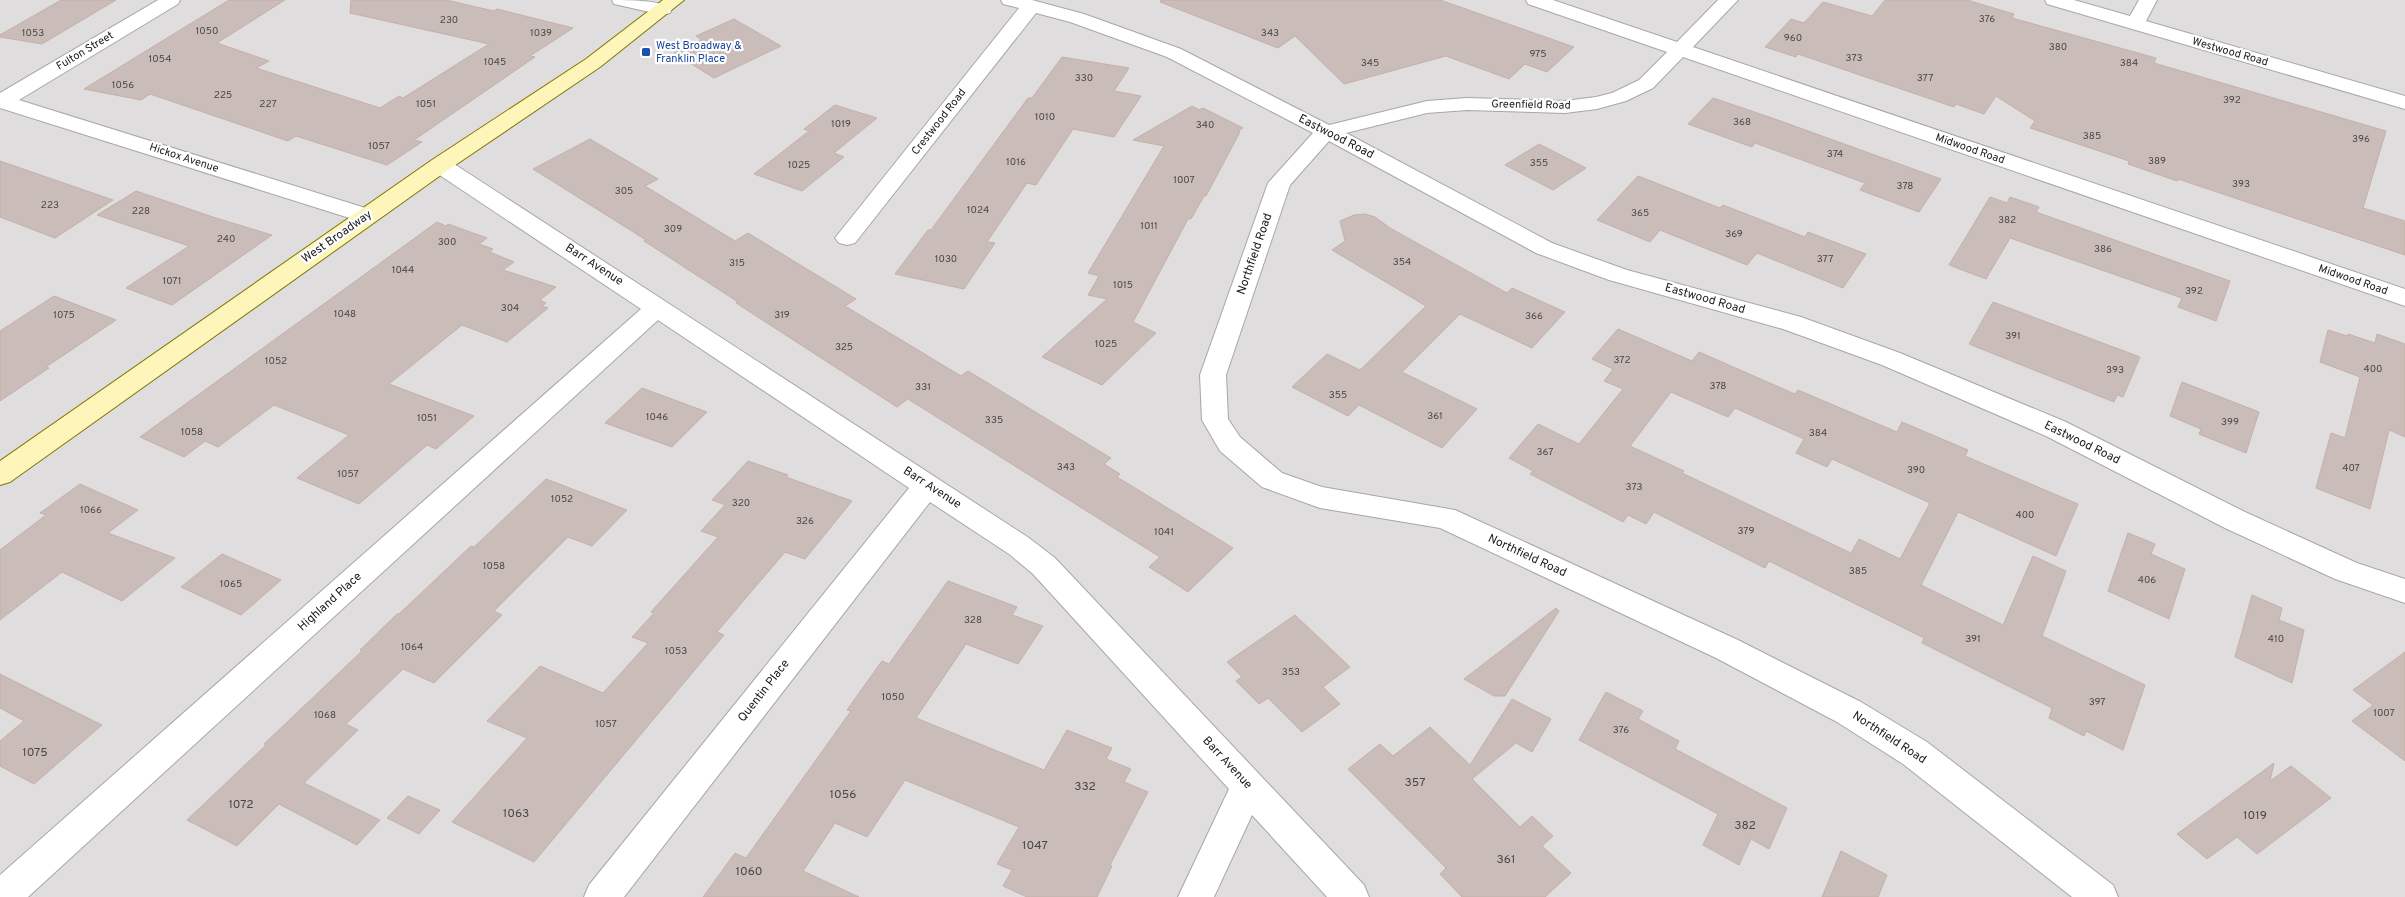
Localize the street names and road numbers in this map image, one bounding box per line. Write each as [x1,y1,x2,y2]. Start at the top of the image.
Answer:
street label: Fulton Street [54,28,116,74]
street label: Westwood Road [2190,34,2270,70]
street label: Crestwood Road [909,86,969,158]
street label: Greenfield Road [1491,97,1571,113]
street label: Eastwood Road [1295,111,1377,163]
street label: Midwood Road [1933,131,2007,167]
street label: Hickox Avenue [148,140,220,176]
street label: West Broadway [299,207,375,267]
street label: Northfield Road [1234,211,1276,297]
street label: Barr Avenue [562,240,626,290]
street label: Midwood Road [2316,262,2390,298]
street label: Eastwood Road [1663,280,1747,318]
street label: Eastwood Road [2041,418,2123,468]
street label: Barr Avenue [900,463,964,513]
street label: Northfield Road [1485,531,1569,581]
street label: Highland Place [295,569,365,635]
street label: Quentin Place [735,656,793,726]
street label: Northfield Road [1849,708,1929,768]
street label: Barr Avenue [1199,733,1255,793]

